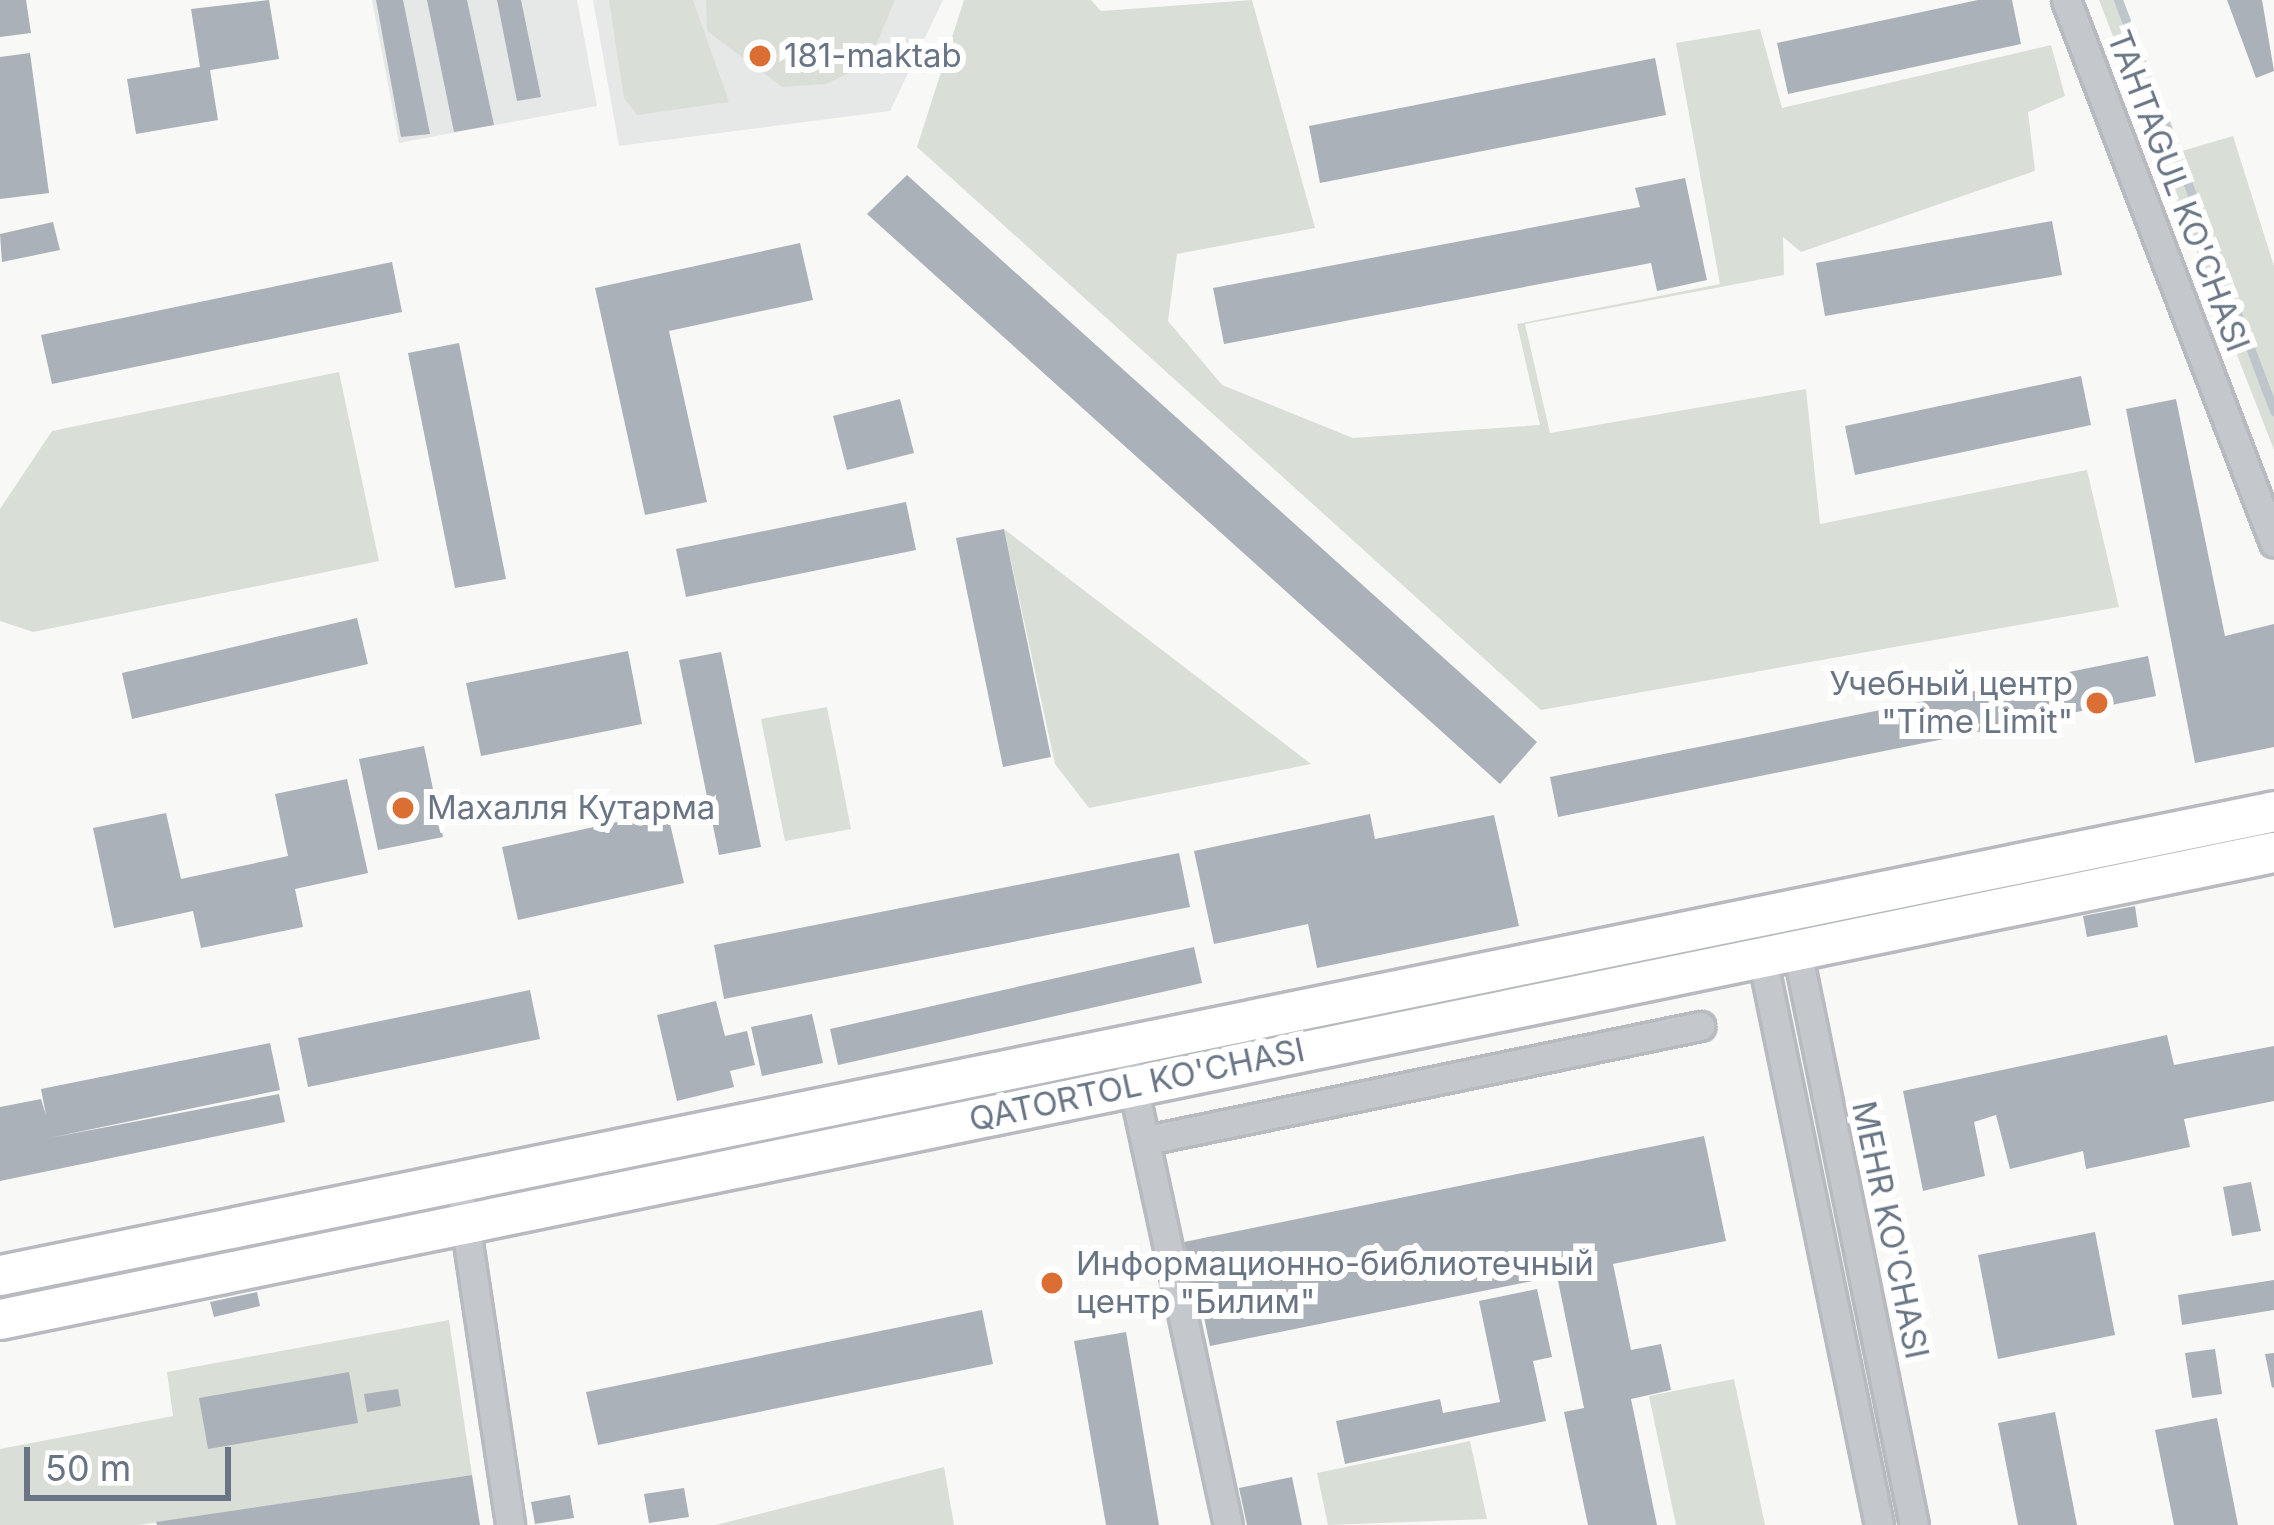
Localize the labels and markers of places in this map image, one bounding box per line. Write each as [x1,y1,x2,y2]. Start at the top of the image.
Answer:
place label: 181-maktab [784,36,962,76]
marker: 181-maktab [747,43,773,69]
place label: Учебный центр "Time Limit" [1830,664,2073,742]
marker: Учебный центр "Time Limit" [2084,690,2110,716]
place label: Махалля Кутарма [427,788,715,828]
marker: Махалля Кутарма [390,795,416,821]
place label: Информационно-библиотечный центр "Билим" [1076,1244,1594,1322]
marker: Информационно-библиотечный центр "Билим" [1039,1270,1065,1296]

